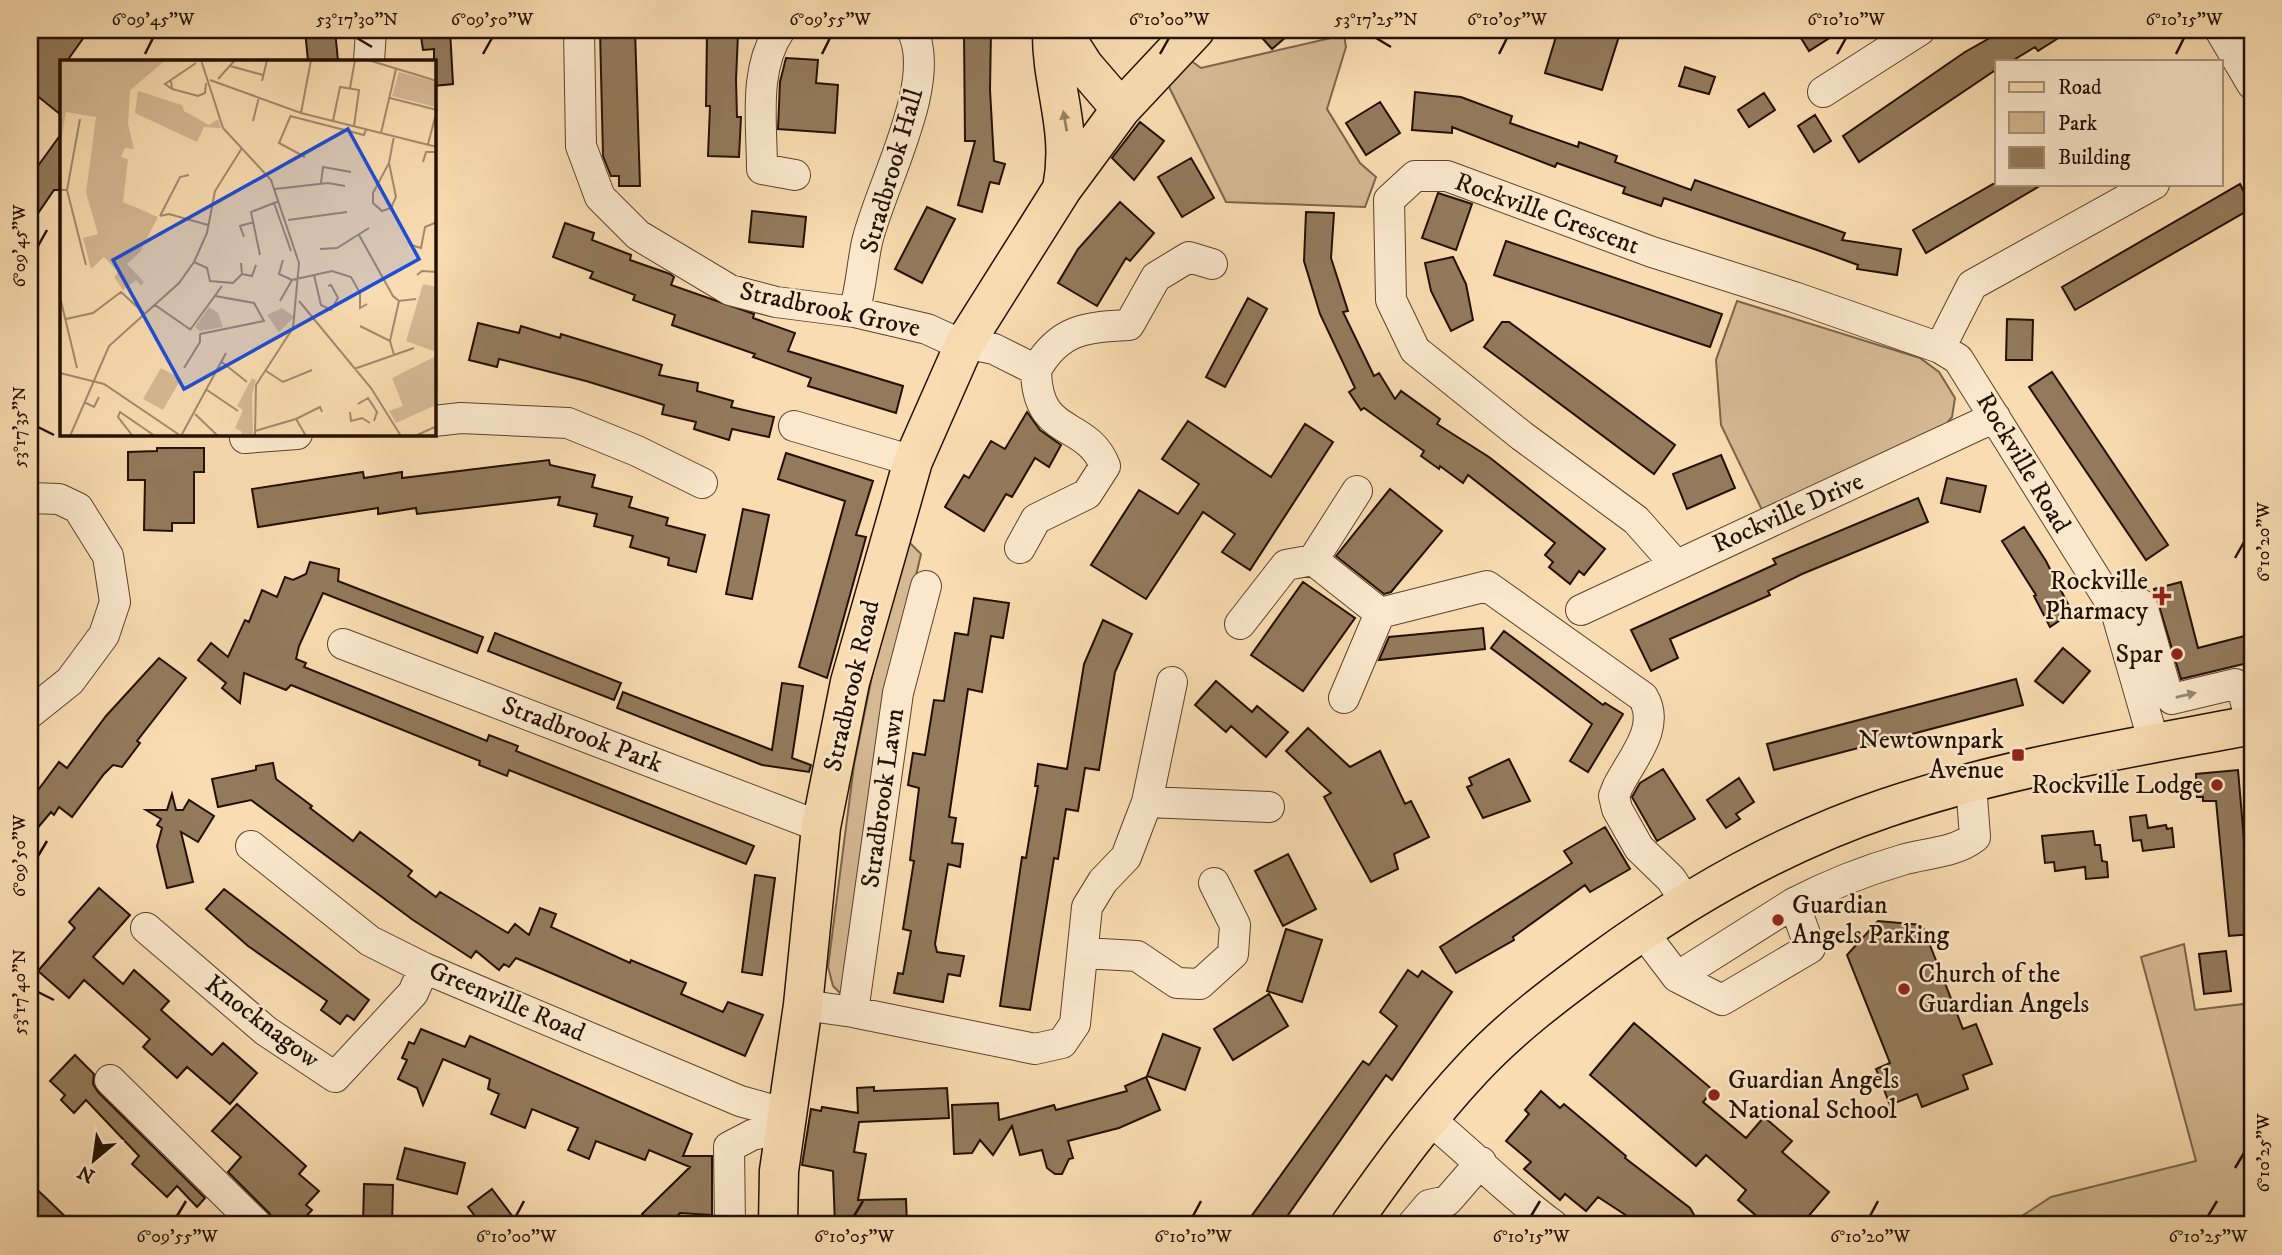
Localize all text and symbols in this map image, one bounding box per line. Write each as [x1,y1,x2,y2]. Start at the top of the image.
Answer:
text: 6°09'45"W [111,9,195,31]
text: 53°17'30"N [316,9,398,31]
text: 6°09'50"W [451,9,534,31]
text: 6°09'55"W [789,9,871,31]
text: 6°10'00"W [1129,9,1210,31]
text: 53°17'25"N [1334,9,1418,31]
text: 6°10'05"W [1467,9,1548,31]
text: 6°10'10"W [1807,9,1885,31]
text: 6°10'15"W [2146,9,2223,31]
inset map [60,60,436,436]
legend [1995,60,2222,186]
text: Road [2058,75,2102,101]
street label: Stradbrook Hall [853,85,931,257]
one-way arrow [1059,110,1070,132]
text: Park [2058,111,2098,137]
text: Building [2058,145,2131,171]
street label: Rockville Crescent [1450,165,1644,263]
text: 6°09'45"W [9,204,31,288]
street label: Stradbrook Grove [737,275,923,345]
text: 53°17'35"N [9,386,31,468]
street label: Rockville Road [1968,387,2078,539]
street label: Rockville Drive [1707,465,1869,561]
text: 6°10'20"W [2253,502,2275,582]
place label: Rockville Pharmacy [2044,565,2149,628]
marker: Rockville Pharmacy [2154,588,2170,604]
street label: Stradbrook Road [816,597,888,775]
place label: Spar [2116,638,2163,671]
marker: Spar [2169,646,2185,662]
street label: Stradbrook Park [497,689,667,781]
one-way arrow [2175,690,2197,701]
street label: Stradbrook Lawn [854,706,912,890]
place label: Newtownpark Avenue [1858,724,2004,787]
marker: Newtownpark Avenue [2010,747,2026,763]
place label: Rockville Lodge [2031,769,2203,802]
marker: Rockville Lodge [2209,777,2225,793]
text: 6°09'50"W [9,814,31,897]
place label: Guardian Angels Parking [1792,889,1949,952]
marker: Guardian Angels Parking [1770,912,1786,928]
text: 53°17'40"N [9,949,31,1035]
street label: Greenville Road [424,954,590,1050]
place label: Church of the Guardian Angels [1918,958,2089,1021]
street label: Knocknagow [198,968,326,1076]
marker: Church of the Guardian Angels [1896,981,1912,997]
place label: Guardian Angels National School [1728,1064,1899,1127]
marker: Guardian Angels National School [1706,1087,1722,1103]
text: 6°10'25"W [2253,1113,2275,1193]
north arrow [60,1126,130,1196]
text: N [74,1160,99,1187]
text: 6°09'55"W [136,1226,218,1248]
text: 6°10'00"W [476,1226,557,1248]
text: 6°10'05"W [814,1226,895,1248]
text: 6°10'10"W [1154,1226,1232,1248]
text: 6°10'15"W [1493,1226,1570,1248]
text: 6°10'20"W [1830,1226,1910,1248]
text: 6°10'25"W [2168,1226,2248,1248]

